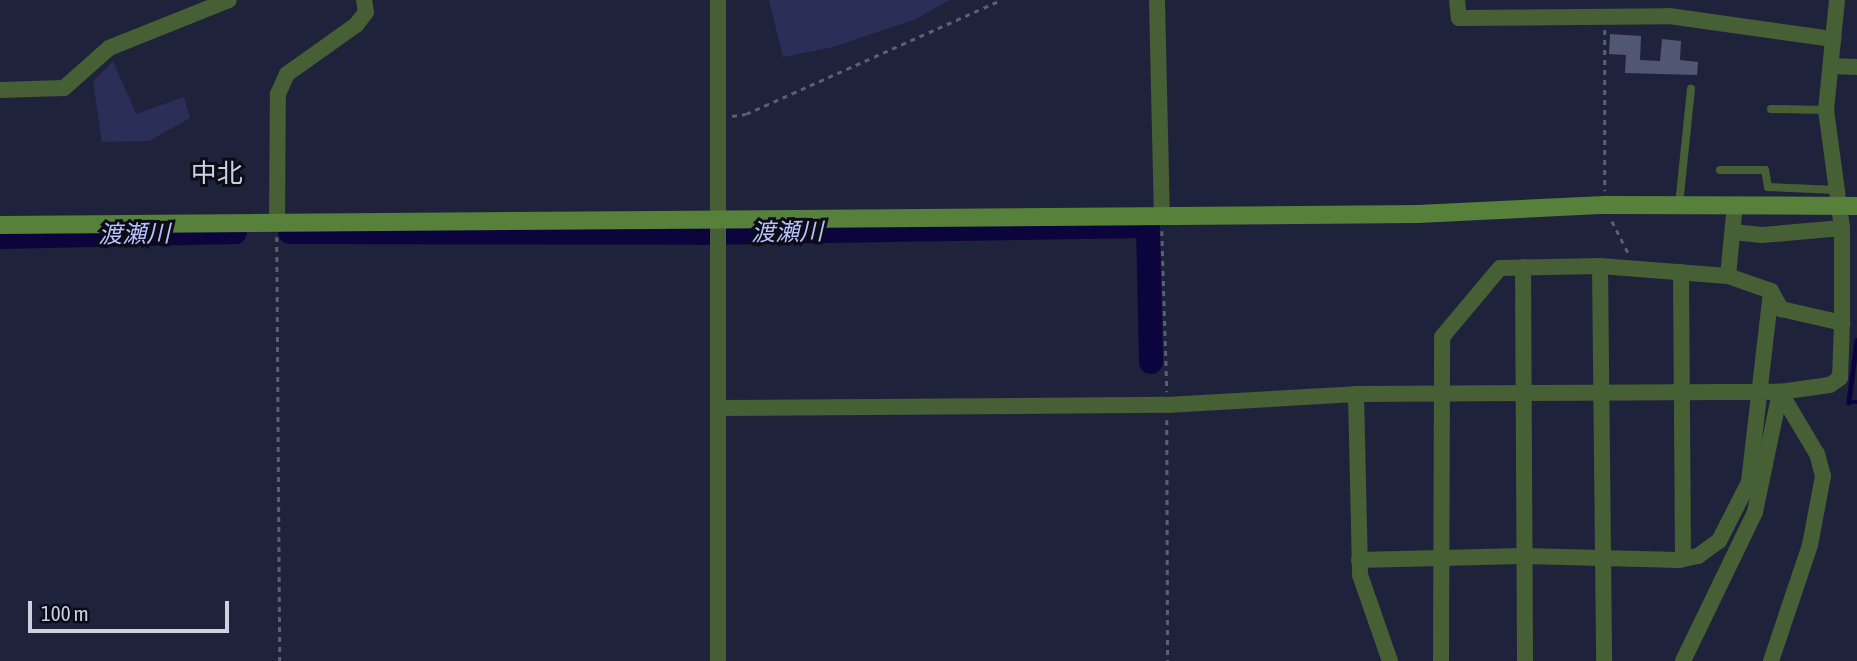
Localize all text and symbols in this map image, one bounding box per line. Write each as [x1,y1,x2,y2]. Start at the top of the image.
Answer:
district label: 中北 [191,158,243,190]
water label: 渡瀬川 [751,217,823,247]
water label: 渡瀬川 [98,219,170,249]
scale bar [32,588,233,632]
text: 100 m [41,601,89,625]

